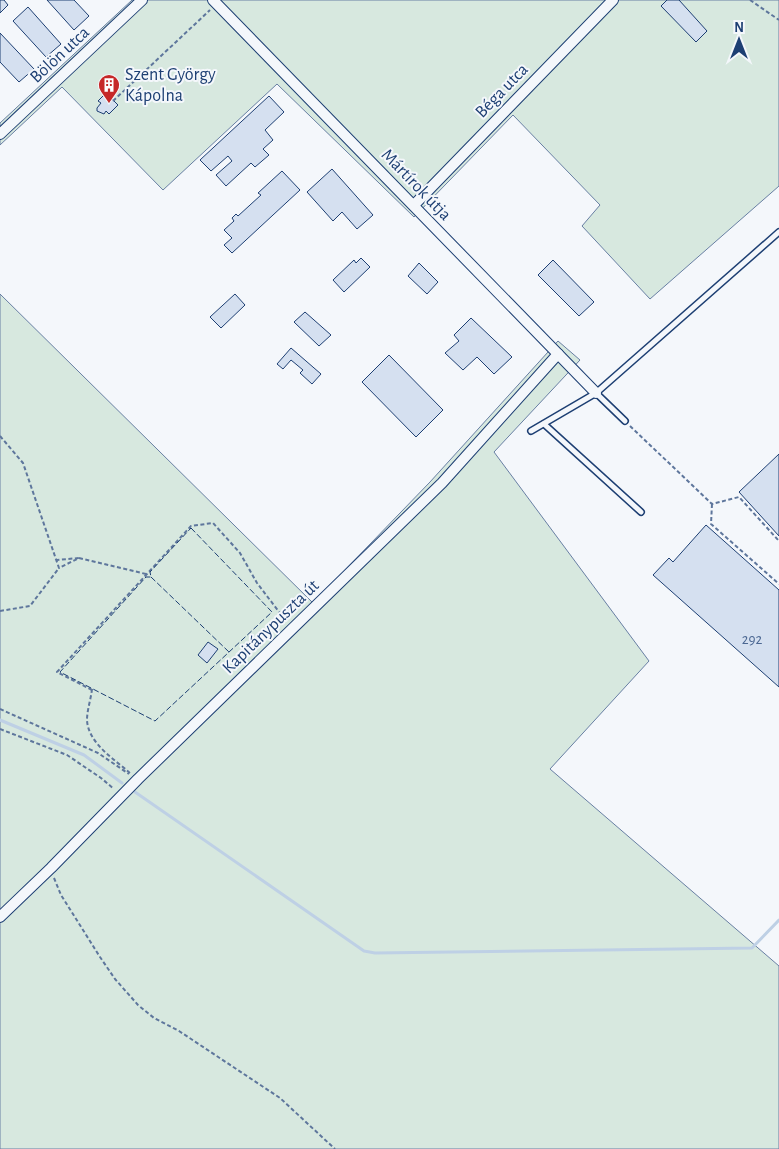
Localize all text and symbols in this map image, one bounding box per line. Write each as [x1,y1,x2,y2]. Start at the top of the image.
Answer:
north arrow [714,15,764,65]
text: N [734,21,744,35]
street label: Bölön utca [27,23,93,87]
street label: Béga utca [472,61,532,121]
place label: Szent György Kápolna [125,66,216,105]
building icon: Szent György Kápolna [97,73,121,104]
street label: Mártírok útja [378,146,454,224]
street label: Kapitánypuszta út [219,576,323,677]
house number: 292 [742,632,763,647]

